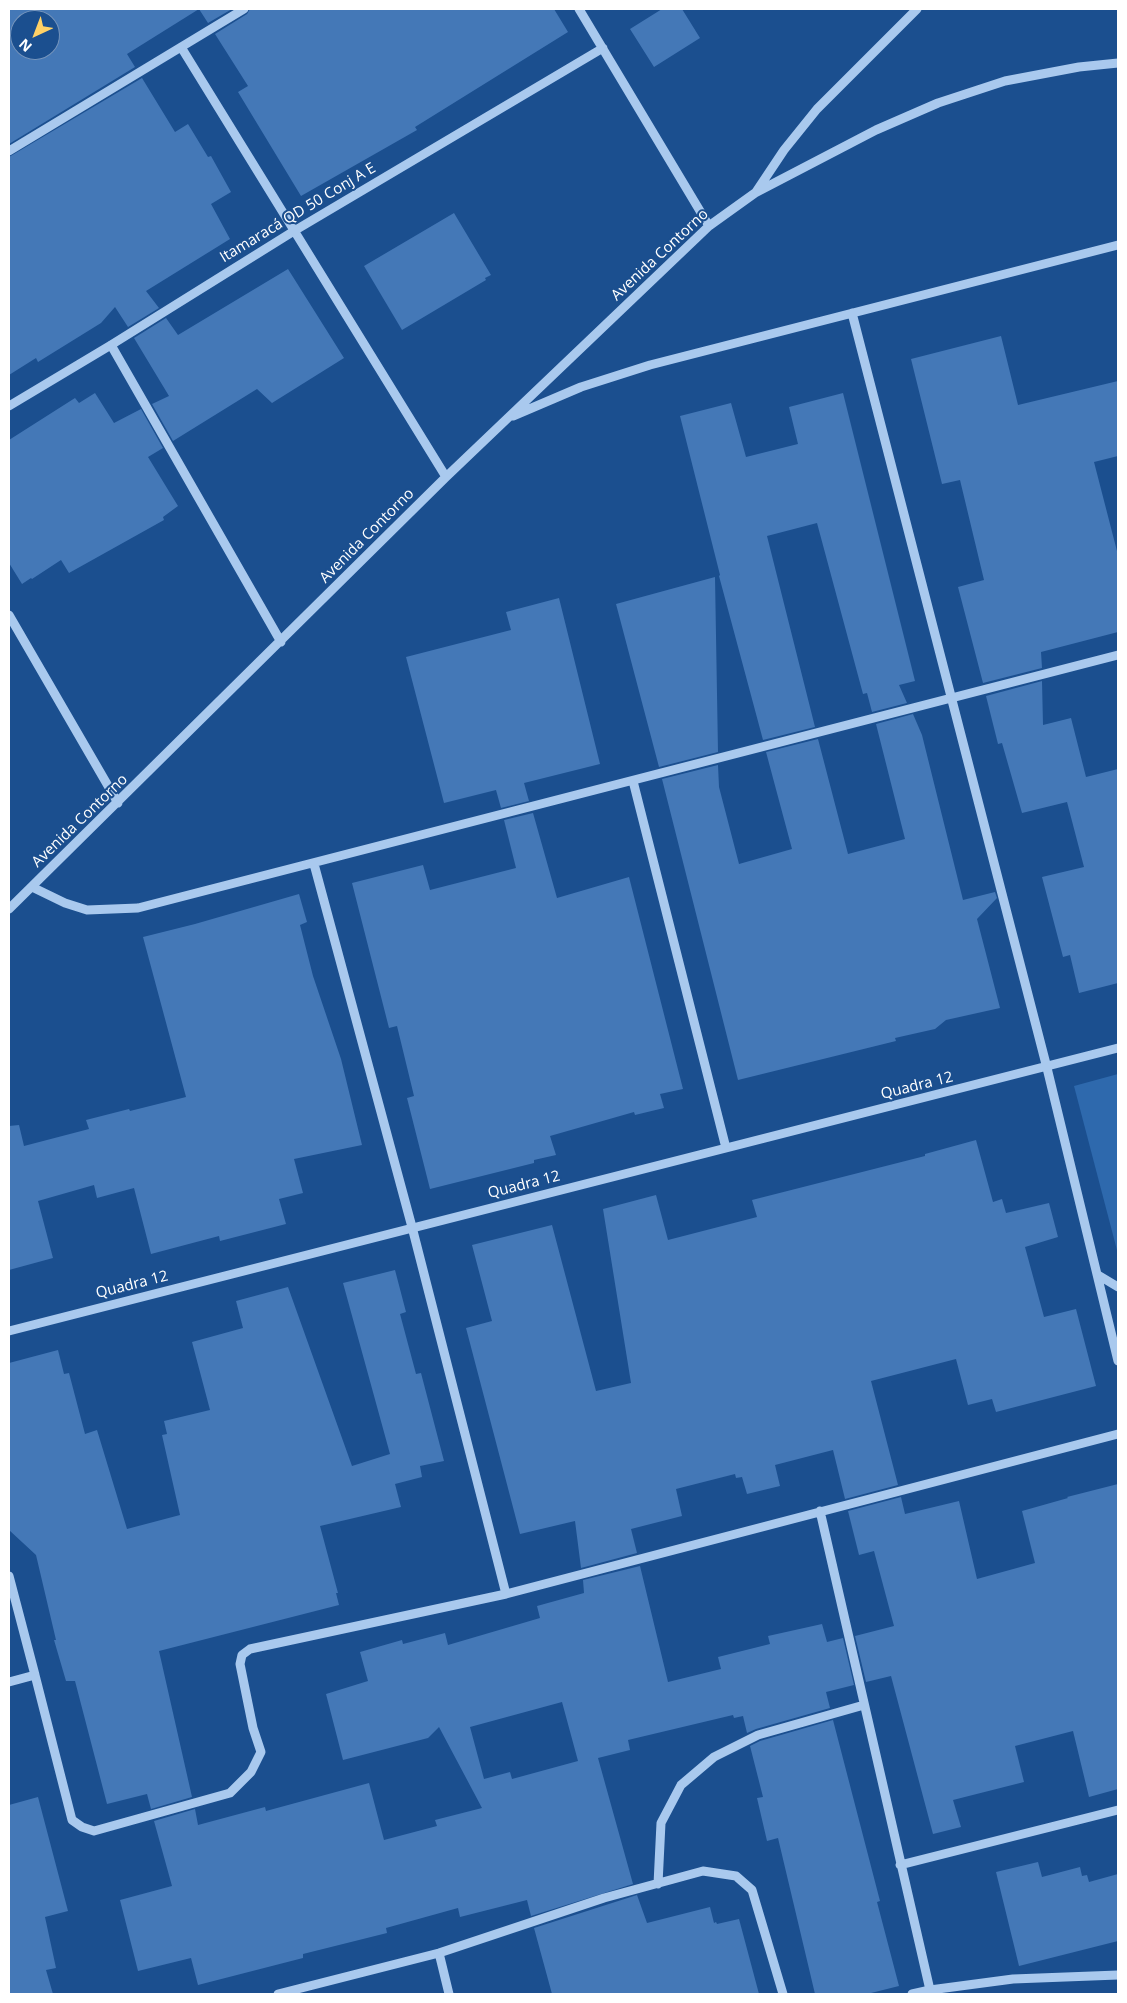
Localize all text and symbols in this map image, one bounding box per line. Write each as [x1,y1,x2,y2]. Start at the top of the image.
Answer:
north arrow [10,10,60,60]
text: N [14,35,36,56]
street label: Itamaracá QD 50 Conj A E [217,159,379,267]
street label: Avenida Contorno [608,205,712,305]
street label: Avenida Contorno [316,485,418,587]
street label: Avenida Contorno [28,771,132,871]
street label: Quadra 12 [879,1068,955,1104]
street label: Quadra 12 [486,1167,562,1203]
street label: Quadra 12 [94,1267,170,1303]

